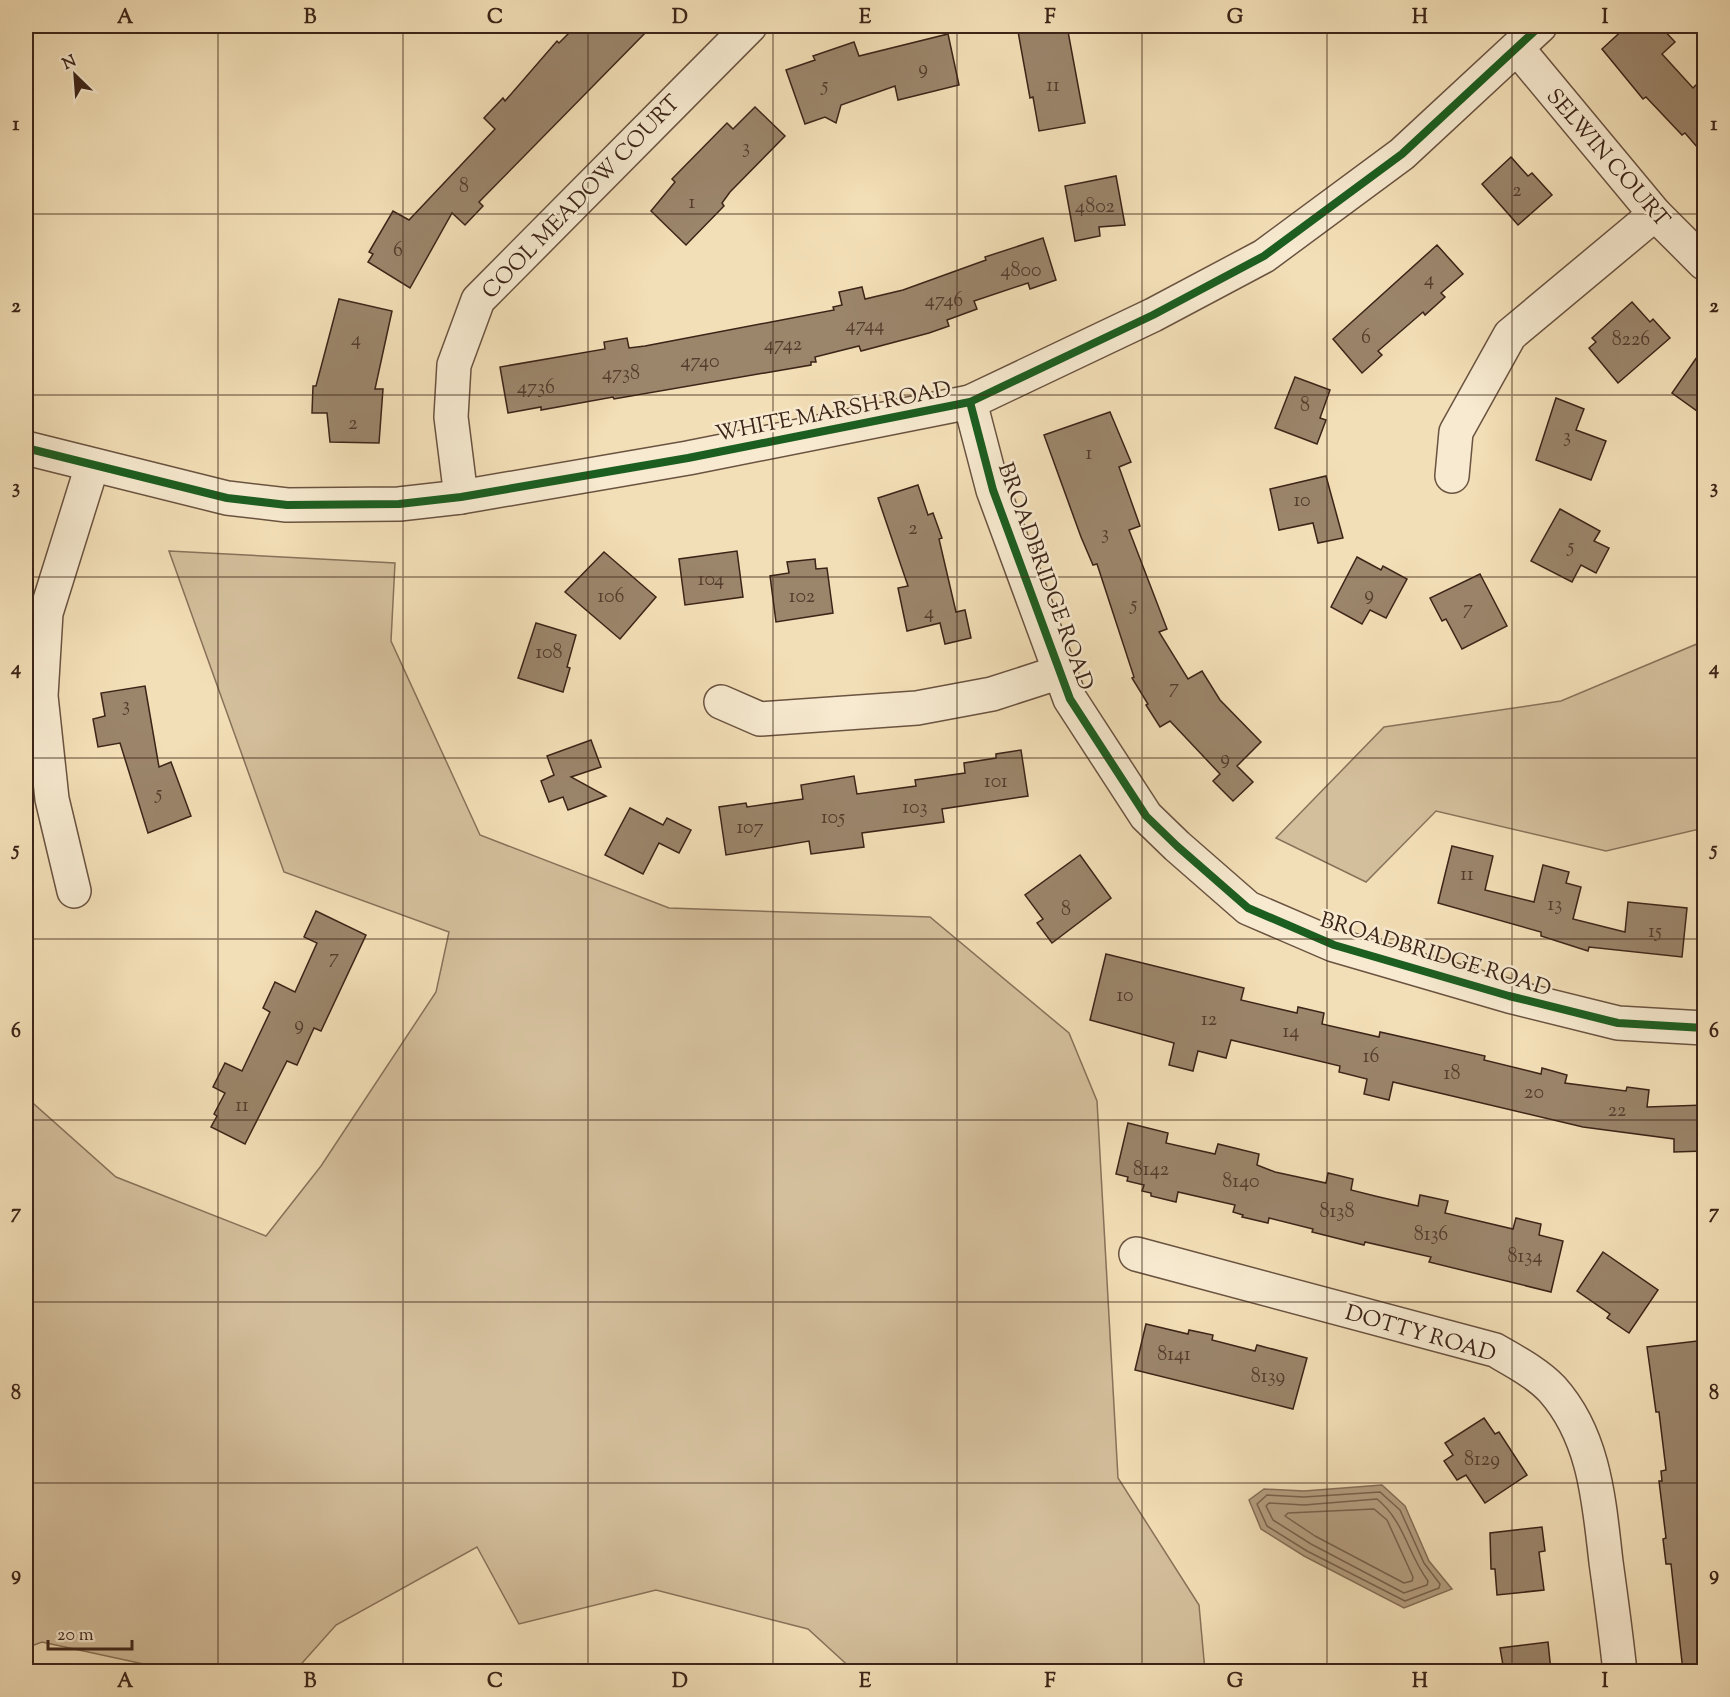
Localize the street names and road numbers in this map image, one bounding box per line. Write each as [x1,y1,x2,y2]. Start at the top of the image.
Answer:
street label: SELWIN COURT [1537,83,1676,236]
street label: COOL MEADOW COURT [476,88,689,307]
street label: WHITE MARSH ROAD [713,374,954,451]
street label: BROADBRIDGE ROAD [988,459,1100,695]
street label: BROADBRIDGE ROAD [1315,905,1555,1006]
street label: DOTTY ROAD [1341,1298,1499,1372]

